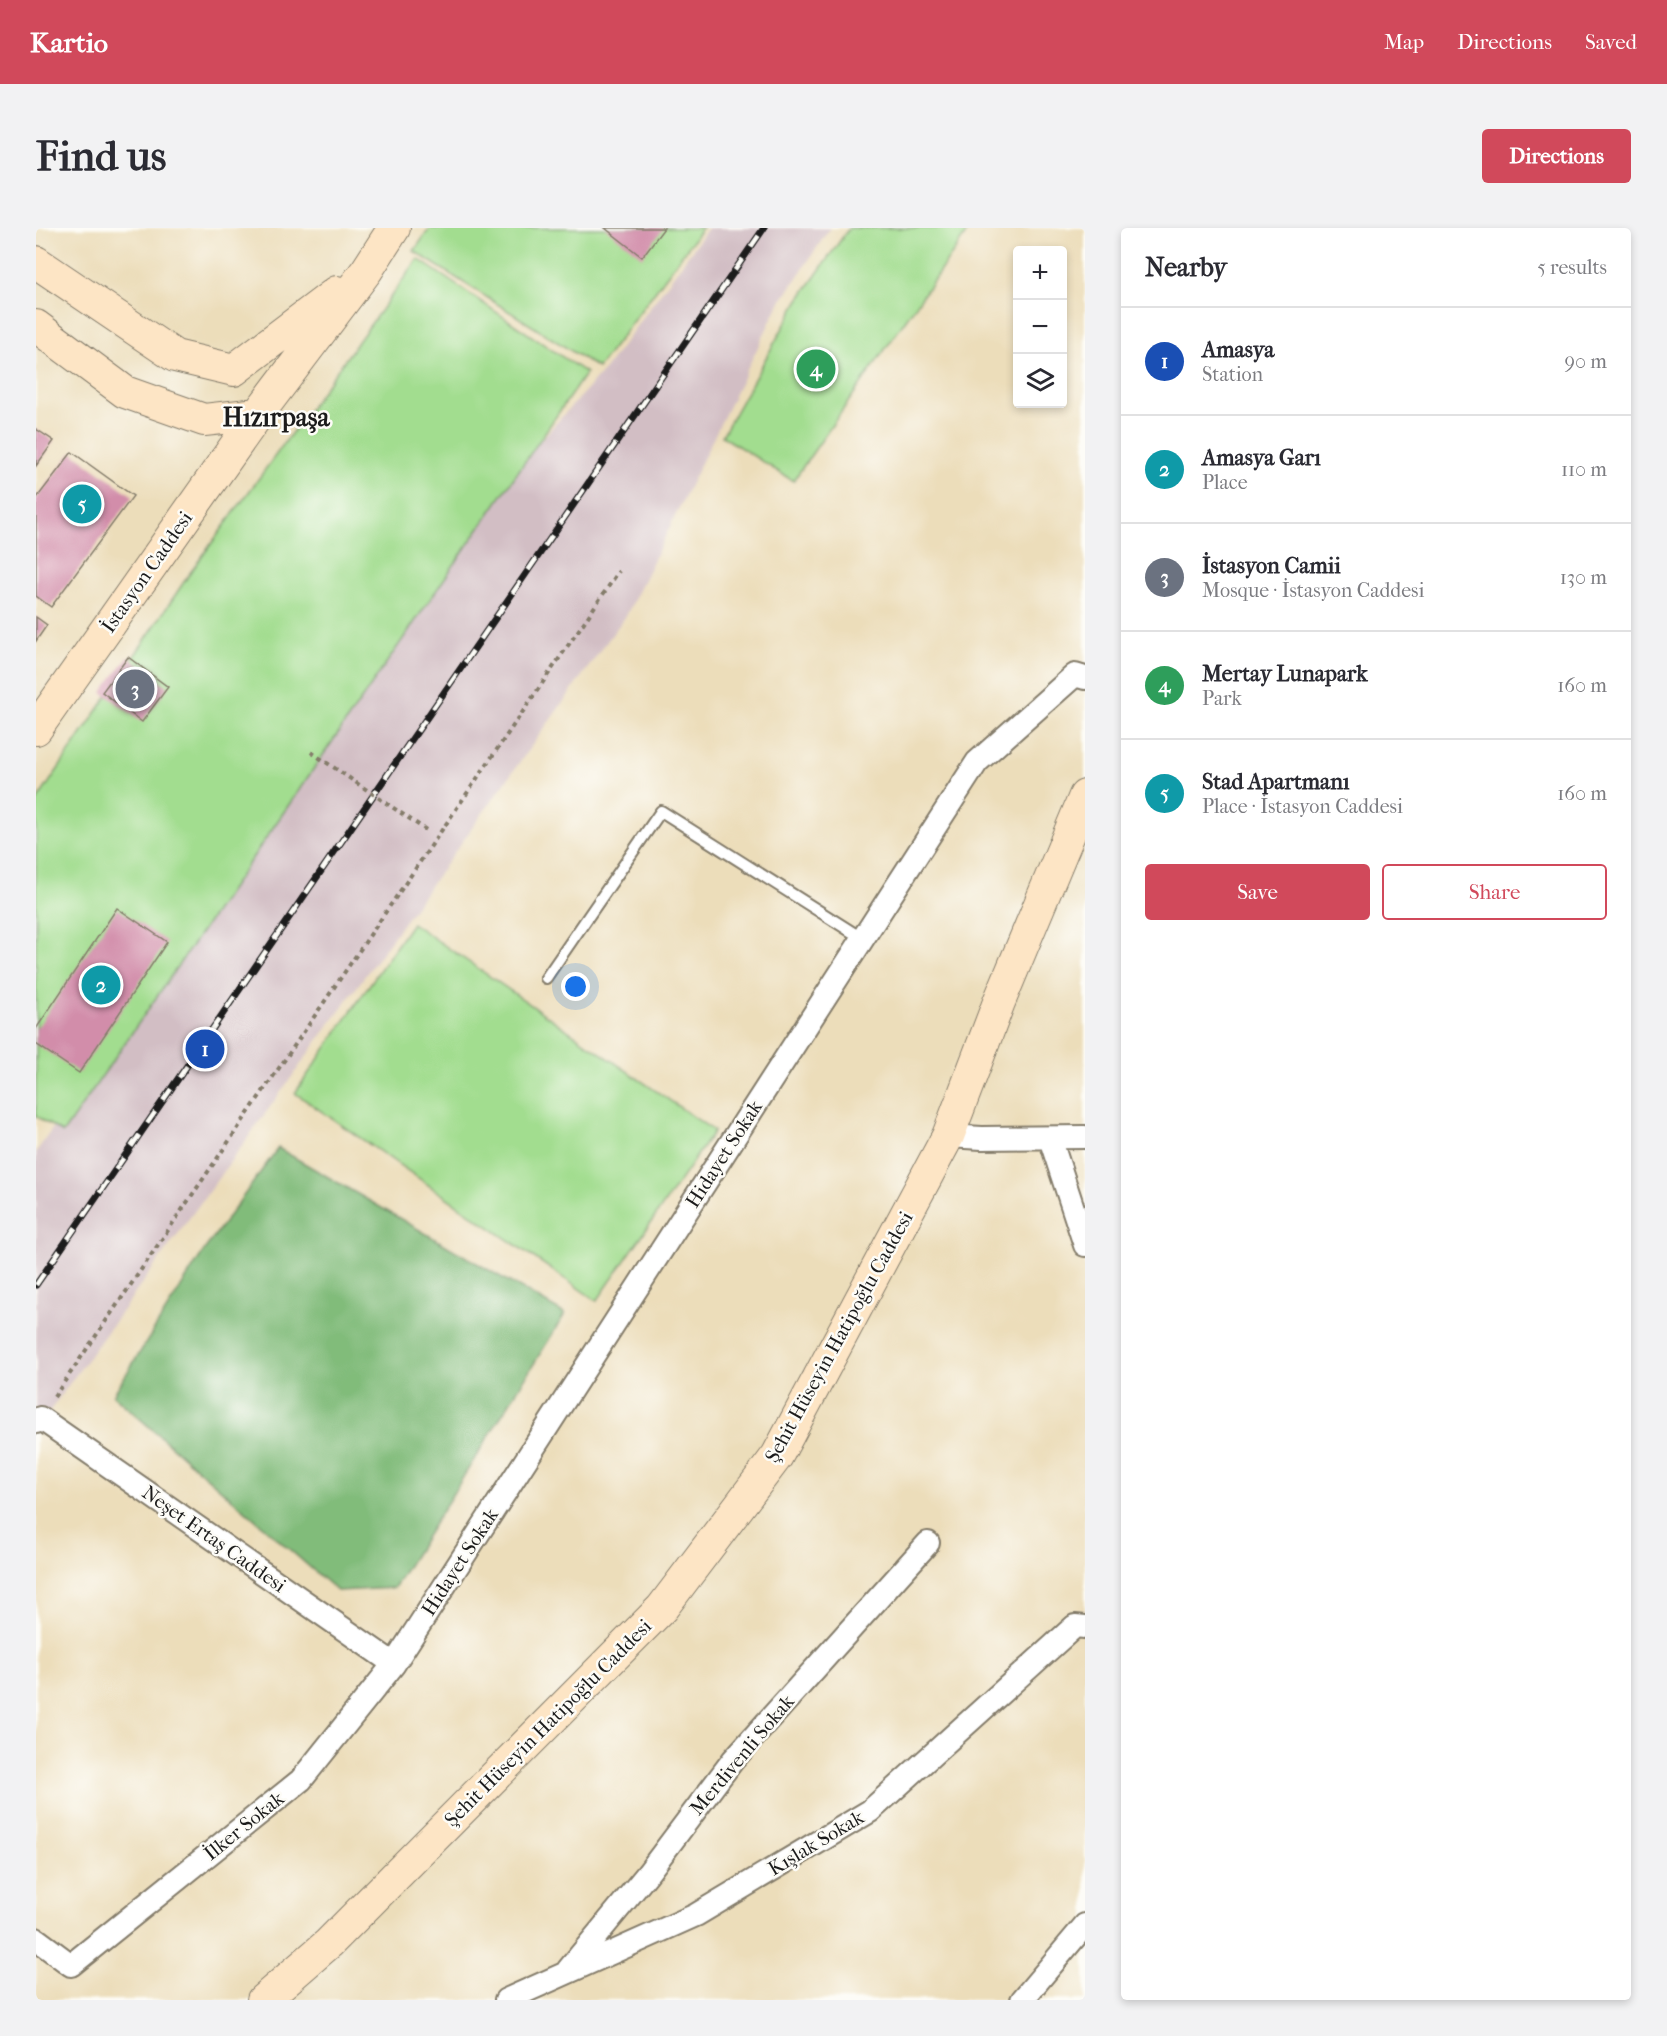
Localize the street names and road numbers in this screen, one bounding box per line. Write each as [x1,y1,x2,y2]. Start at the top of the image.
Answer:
street label: İstasyon Caddesi [96,506,197,637]
street label: Hidayet Sokak [681,1096,768,1212]
street label: Şehit Hüseyin Hatipoğlu Caddesi [760,1207,918,1466]
street label: Neşet Ertaş Caddesi [138,1481,290,1597]
street label: Hidayet Sokak [417,1504,504,1620]
street label: Şehit Hüseyin Hatipoğlu Caddesi [440,1615,656,1831]
street label: Merdivenli Sokak [685,1690,799,1820]
street label: İlker Sokak [199,1786,289,1865]
street label: Kışlak Sokak [764,1805,869,1881]

